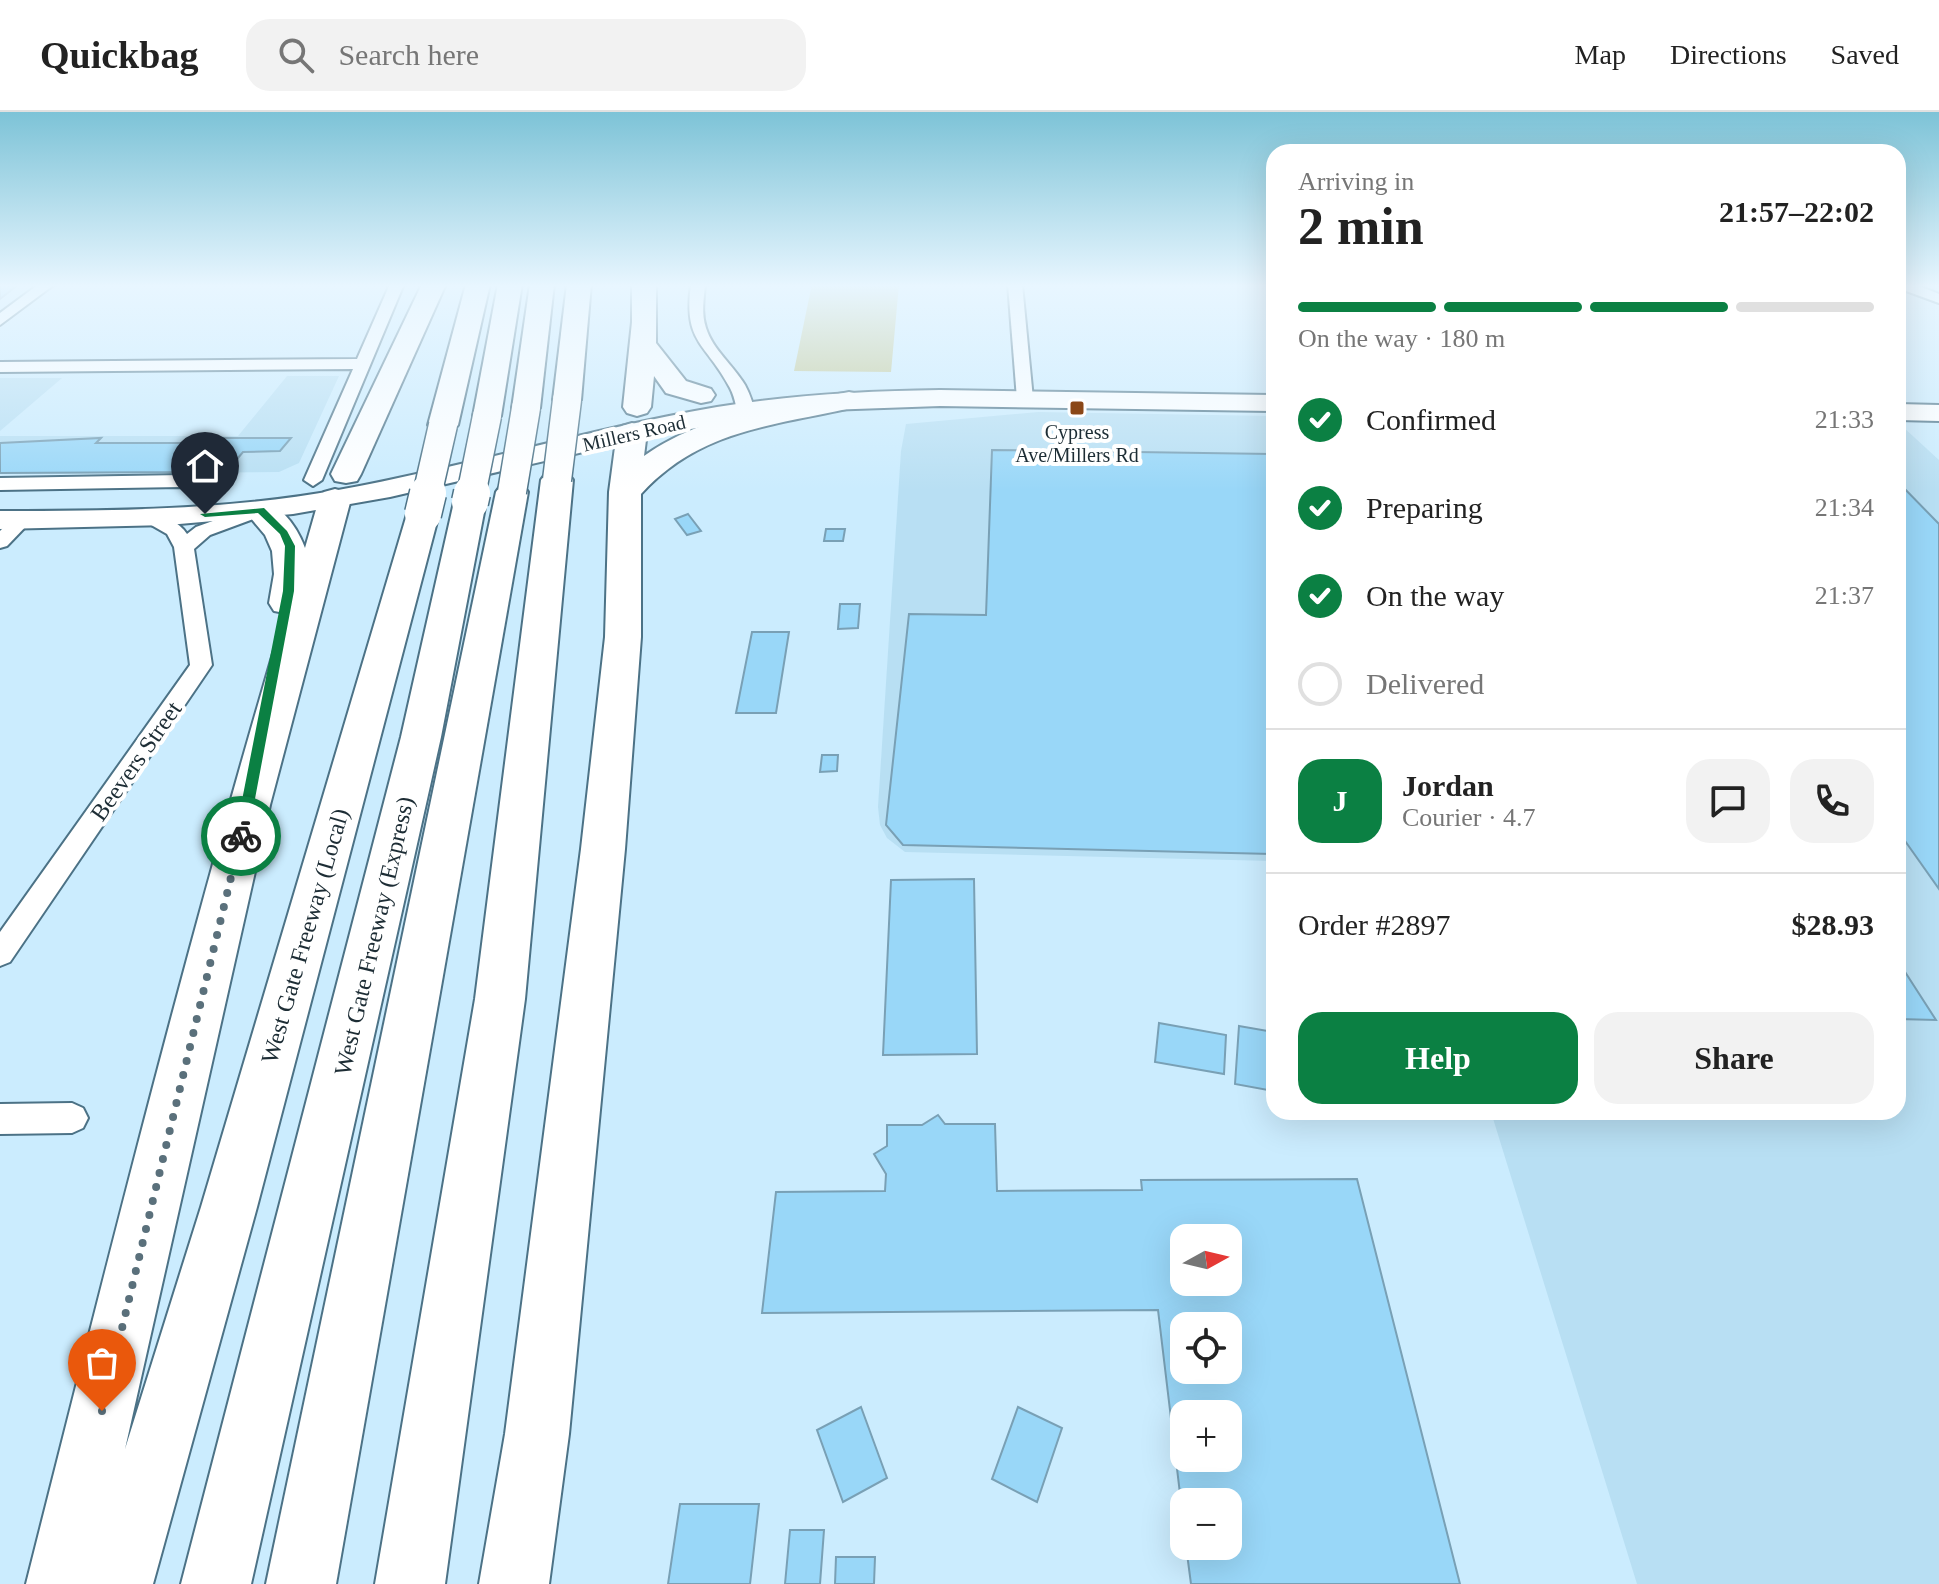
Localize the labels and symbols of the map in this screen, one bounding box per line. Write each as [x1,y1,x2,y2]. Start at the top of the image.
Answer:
marker: Cypress Ave/Millers Rd [1068,399,1086,417]
street label: Millers Road [580,410,688,456]
place label: Cypress Ave/Millers Rd [1015,421,1139,466]
pin [171,432,239,514]
street label: Beevers Street [85,696,187,826]
street label: West Gate Freeway (Express) [329,794,419,1078]
courier [201,796,281,876]
street label: West Gate Freeway (Local) [256,806,354,1066]
north arrow [1170,1224,1242,1296]
pin [68,1329,136,1411]

